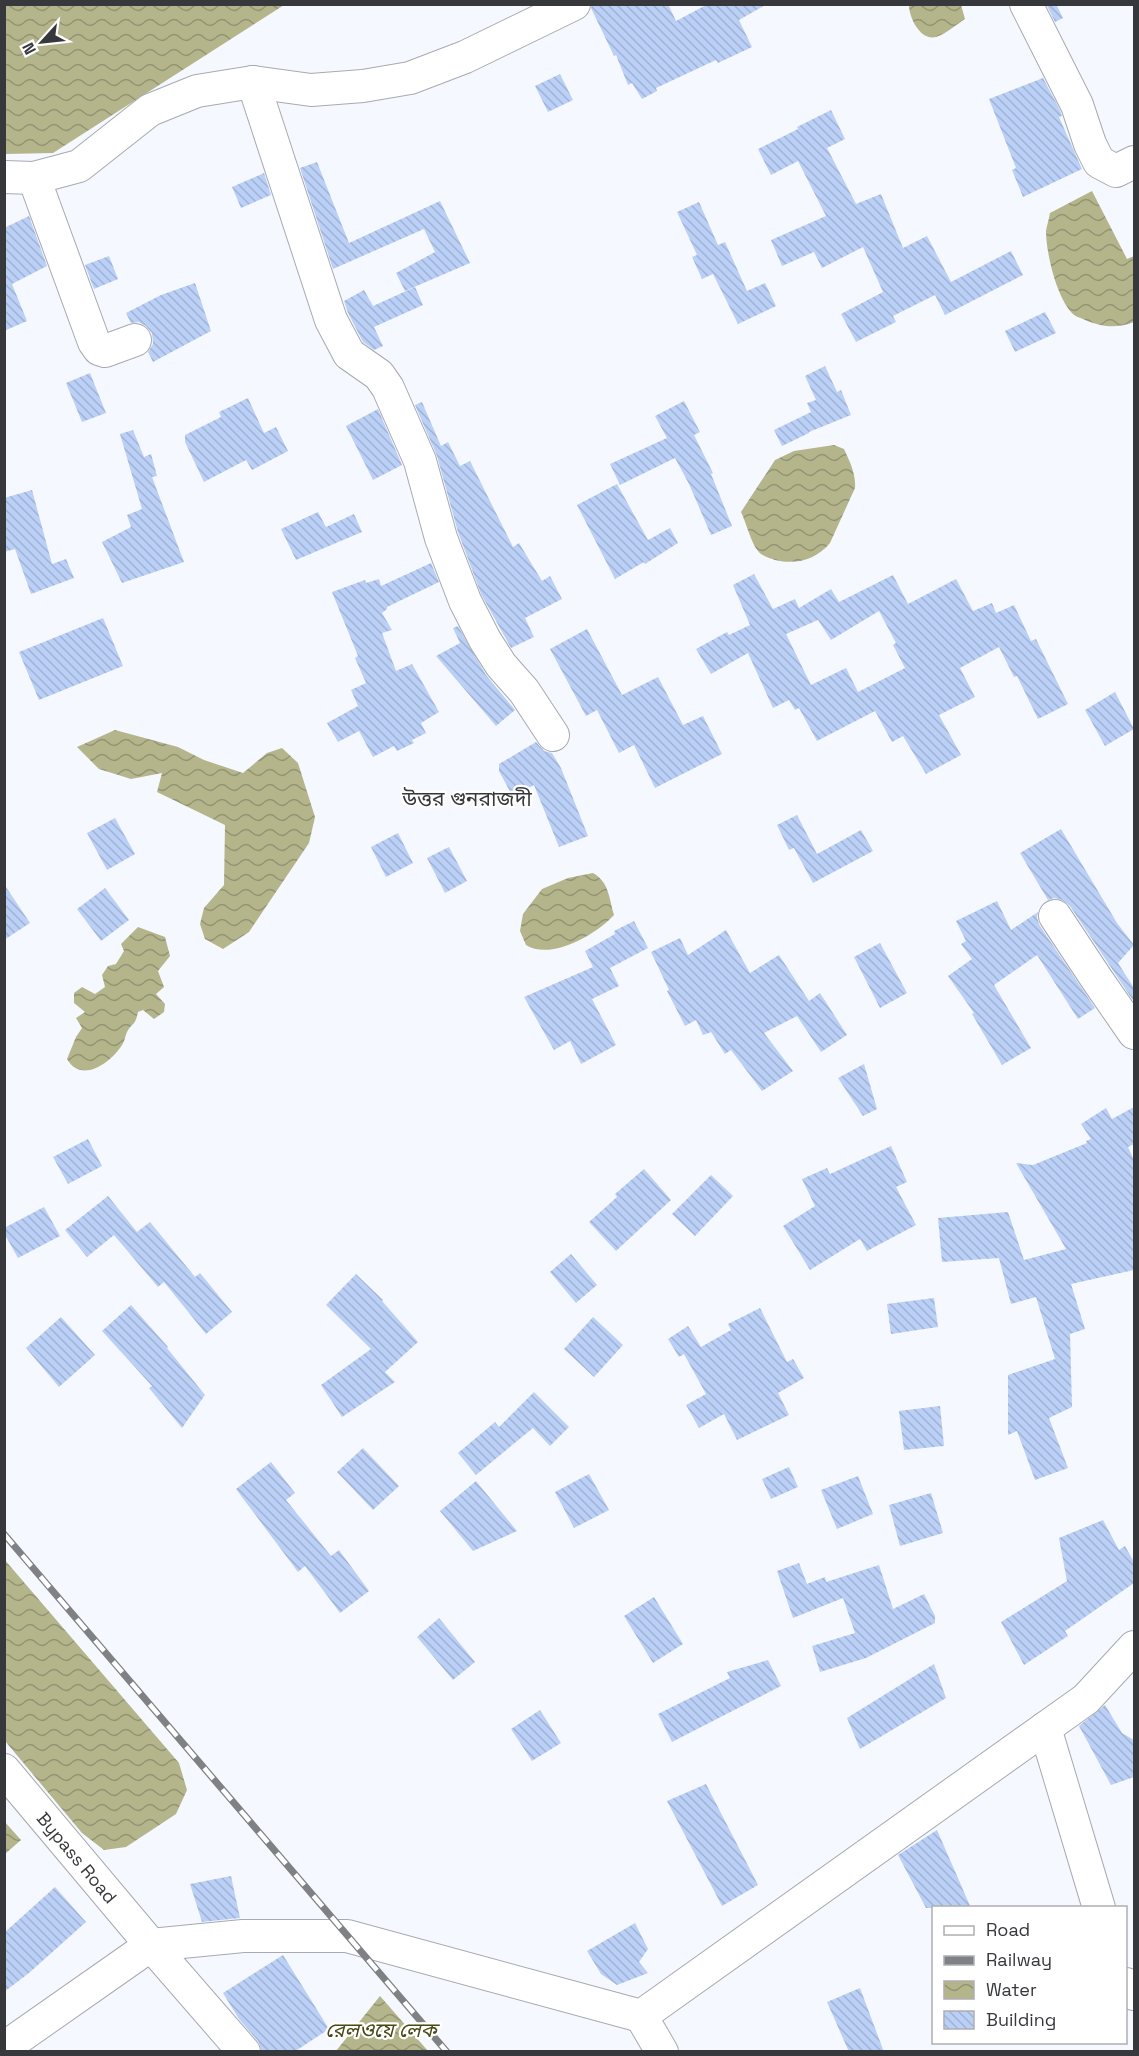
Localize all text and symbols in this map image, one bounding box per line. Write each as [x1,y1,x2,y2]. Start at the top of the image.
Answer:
north arrow [12,12,72,72]
text: N [17,39,41,58]
district label: উত্তর গুনরাজদী [401,785,532,812]
street label: Bypass Road [32,1807,122,1908]
legend [932,1906,1127,2044]
text: Road [986,1918,1030,1941]
text: Railway [986,1948,1052,1971]
text: Water [986,1978,1037,2001]
text: Building [986,2008,1056,2031]
water label: রেলওয়ে লেক [325,2017,441,2043]

